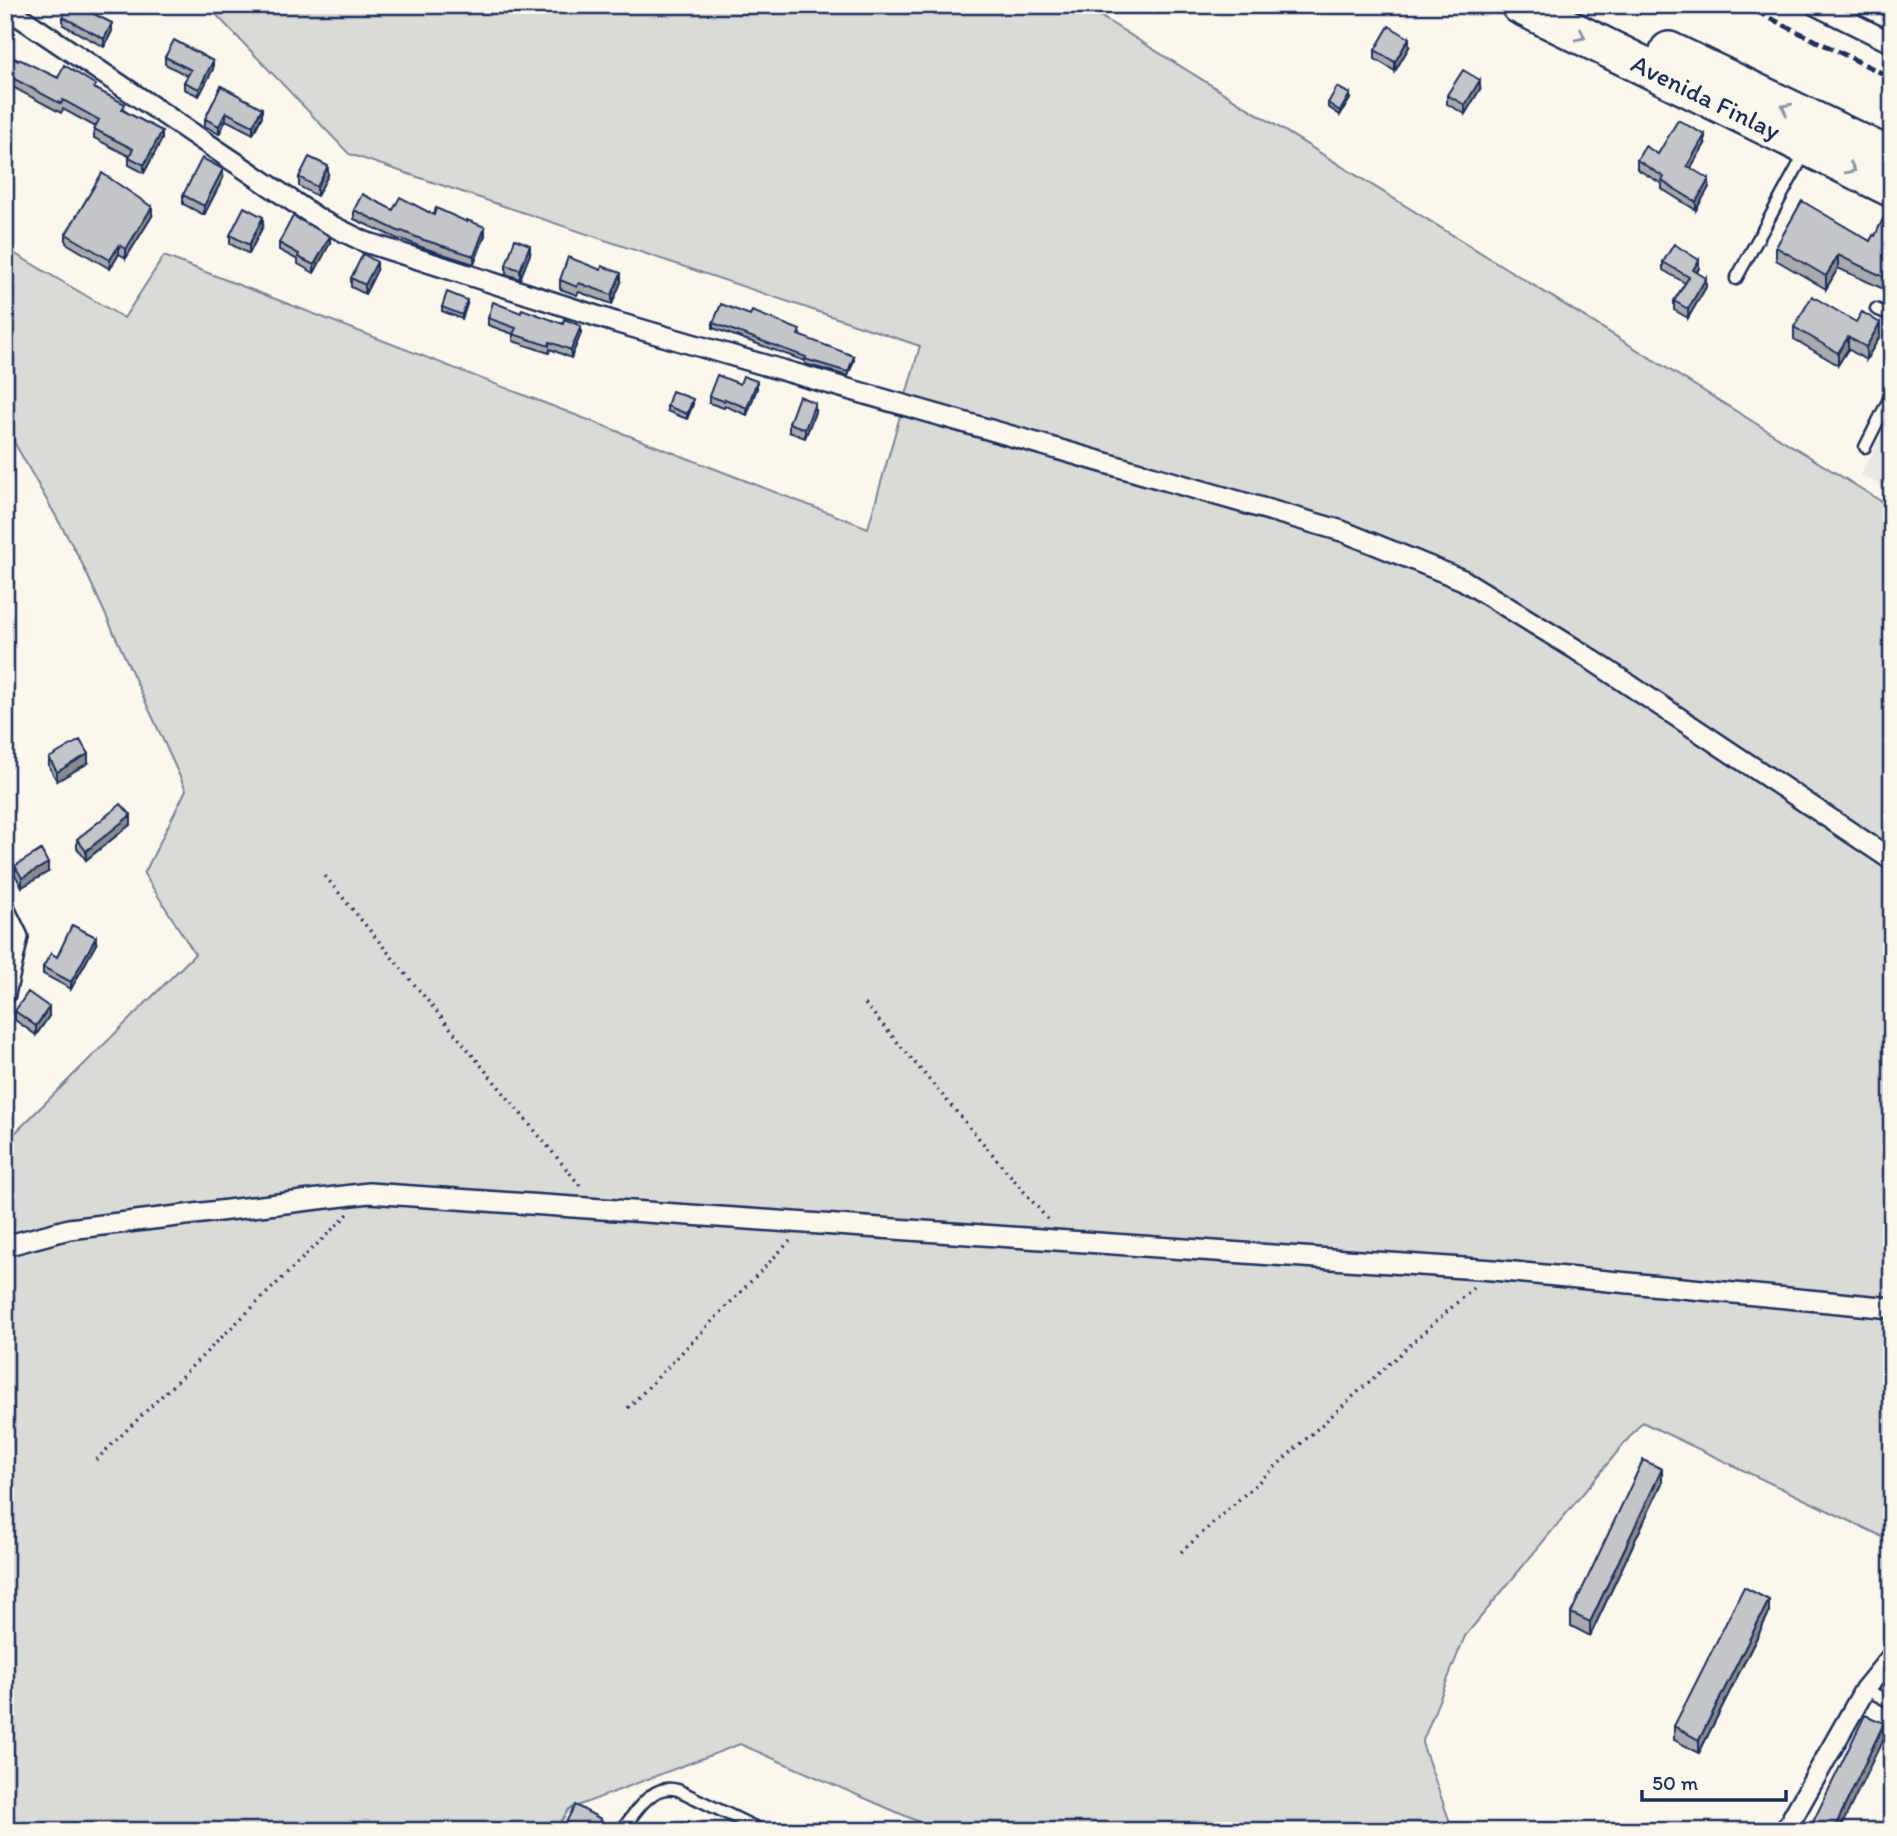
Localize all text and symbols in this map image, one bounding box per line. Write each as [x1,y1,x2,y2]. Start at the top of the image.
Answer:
one-way arrow [1574,27,1586,41]
street label: Avenida Finlay [1626,47,1786,147]
one-way arrow [1781,102,1793,116]
one-way arrow [1844,160,1856,174]
scale bar [1642,1759,1785,1803]
text: 50 m [1652,1770,1699,1795]

